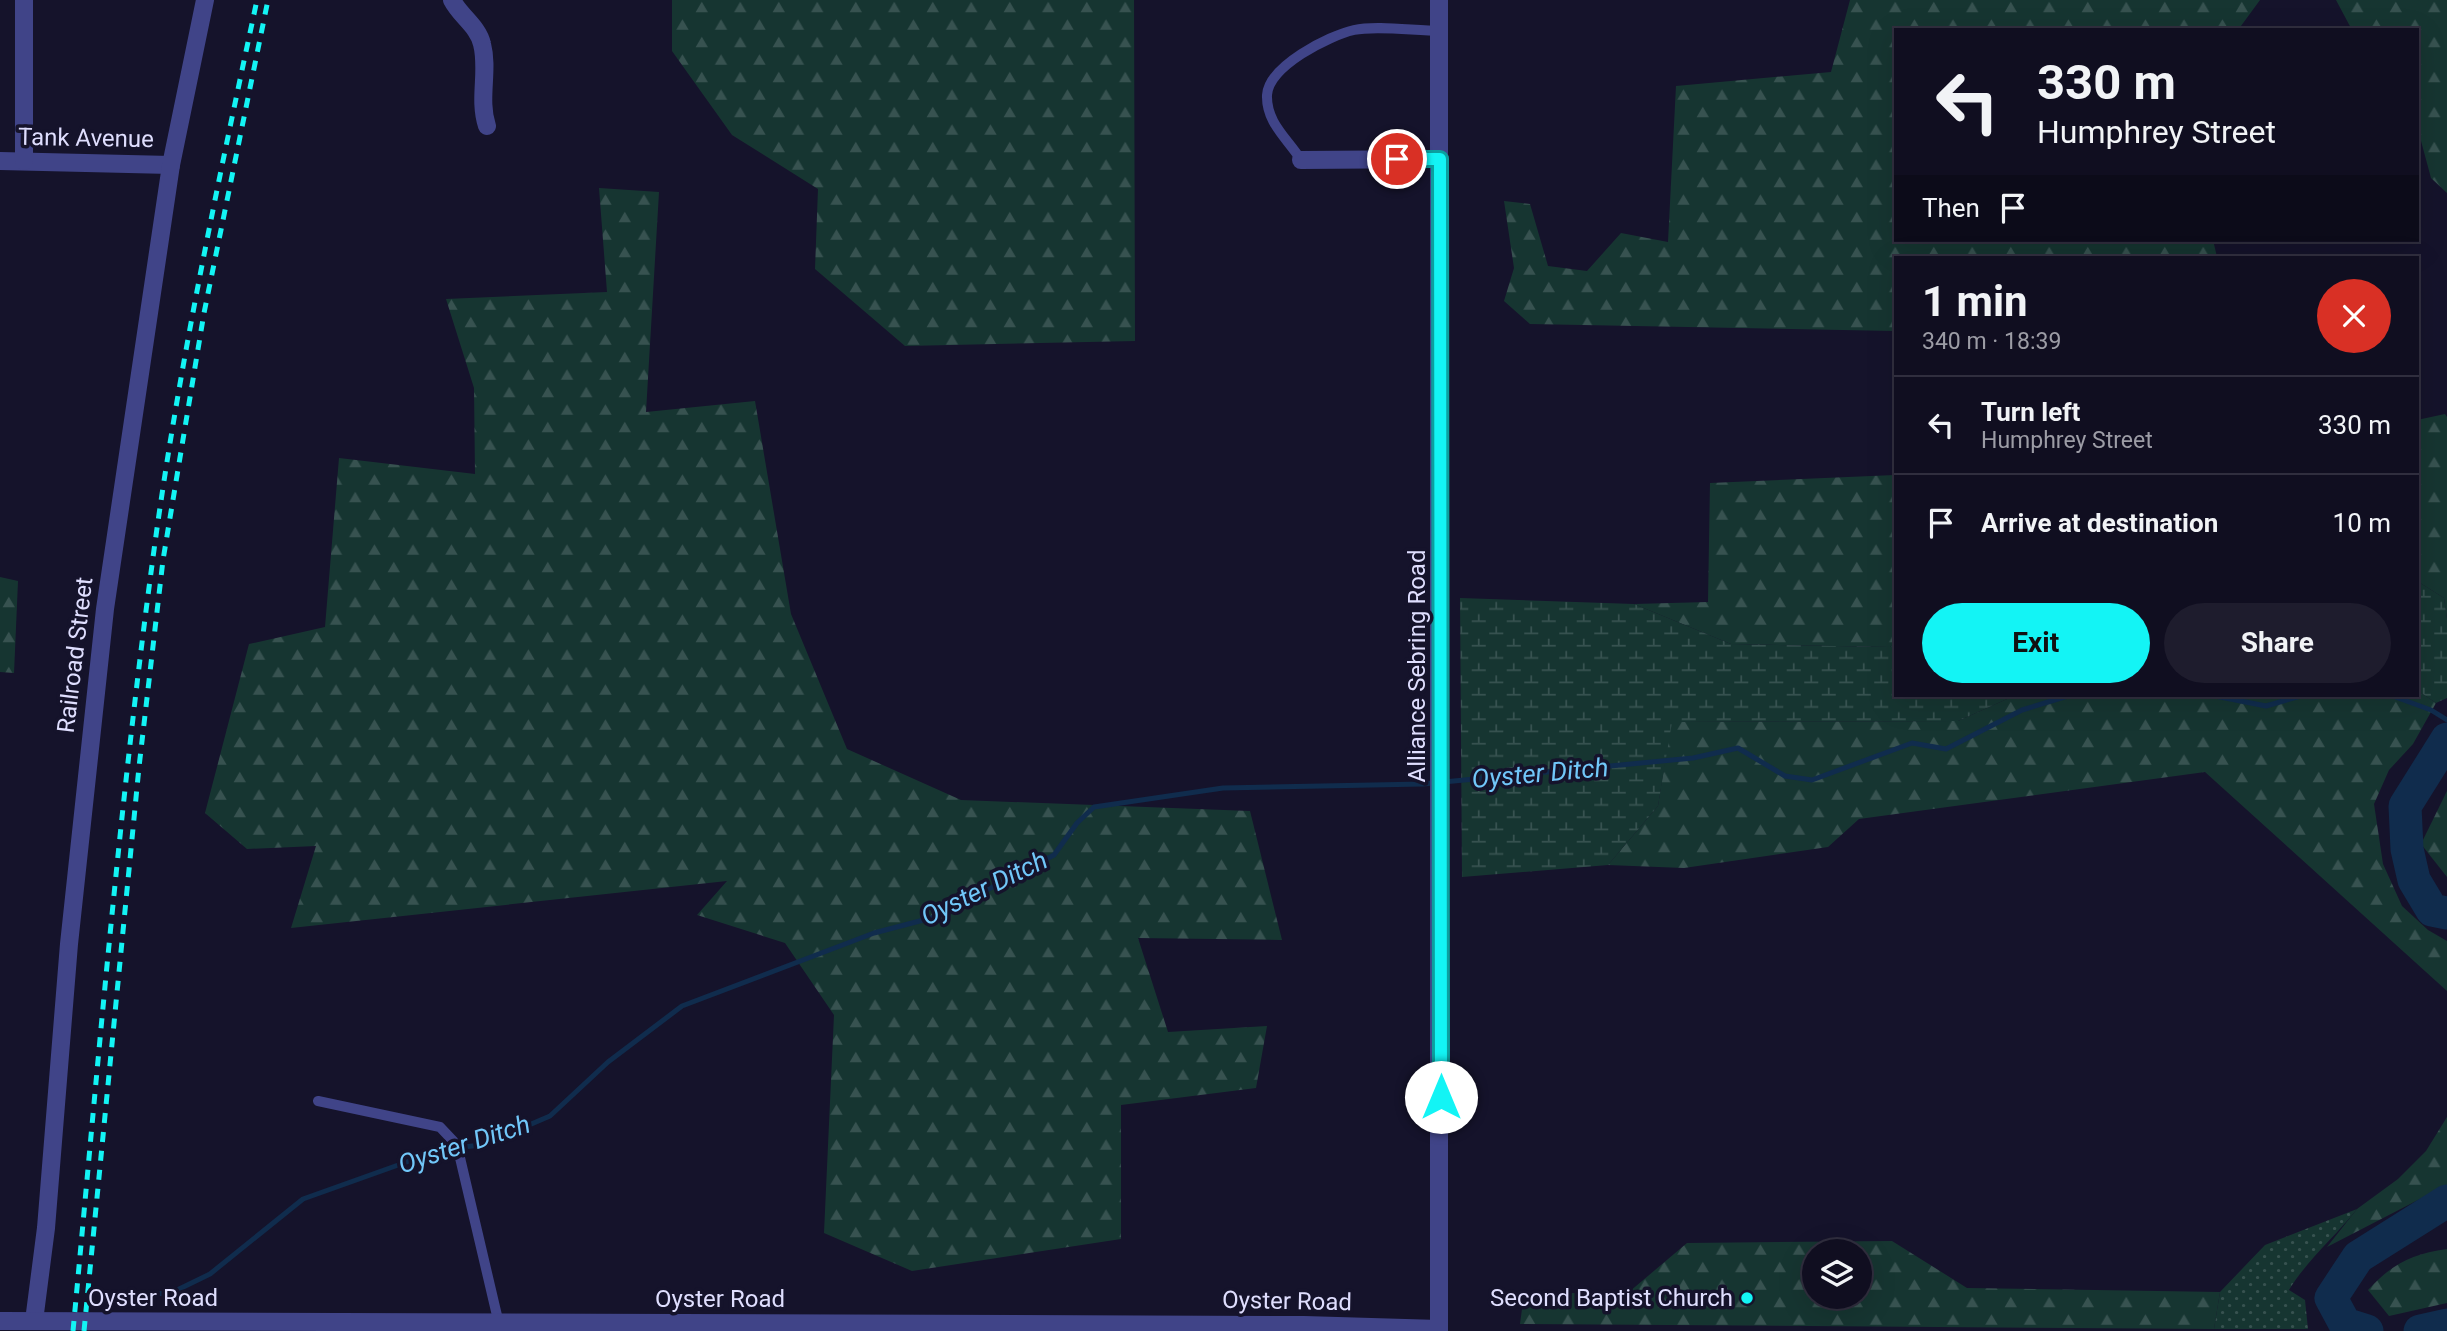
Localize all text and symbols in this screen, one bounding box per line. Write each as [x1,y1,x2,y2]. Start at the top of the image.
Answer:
text: 330 m [2037,54,2176,111]
icon: left [1922,56,2013,147]
text: Humphrey Street [2037,113,2276,151]
street label: Tank Avenue [18,123,154,153]
pin [1367,129,1427,189]
icon: arrive [1378,140,1416,178]
icon: arrive [1994,189,2032,227]
text: Then [1922,193,1980,223]
text: 1 min [1922,277,2028,326]
button: close [2317,279,2391,353]
text: 340 m · 18:39 [1922,328,2061,355]
text: Turn left [1981,397,2080,427]
icon: left [1922,406,1960,444]
text: 330 m [2318,410,2391,440]
text: Humphrey Street [1981,427,2153,454]
icon: arrive [1922,504,1960,542]
text: Arrive at destination [1981,508,2218,538]
text: 10 m [2333,508,2391,538]
street label: Alliance Sebring Road [1403,550,1431,782]
street label: Railroad Street [52,575,98,735]
button: Exit [1922,603,2150,683]
button: Share [2164,603,2391,683]
water label: Oyster Ditch [1471,752,1609,794]
water label: Oyster Ditch [916,845,1052,931]
position arrow [1404,1060,1478,1134]
water label: Oyster Ditch [394,1109,534,1179]
map controls [1802,1239,1872,1309]
button: layers [1802,1239,1872,1309]
street label: Oyster Road [88,1284,218,1312]
place label: Second Baptist Church [1490,1284,1733,1312]
street label: Oyster Road [655,1285,785,1313]
street label: Oyster Road [1222,1286,1352,1316]
marker: Second Baptist Church [1739,1290,1755,1306]

